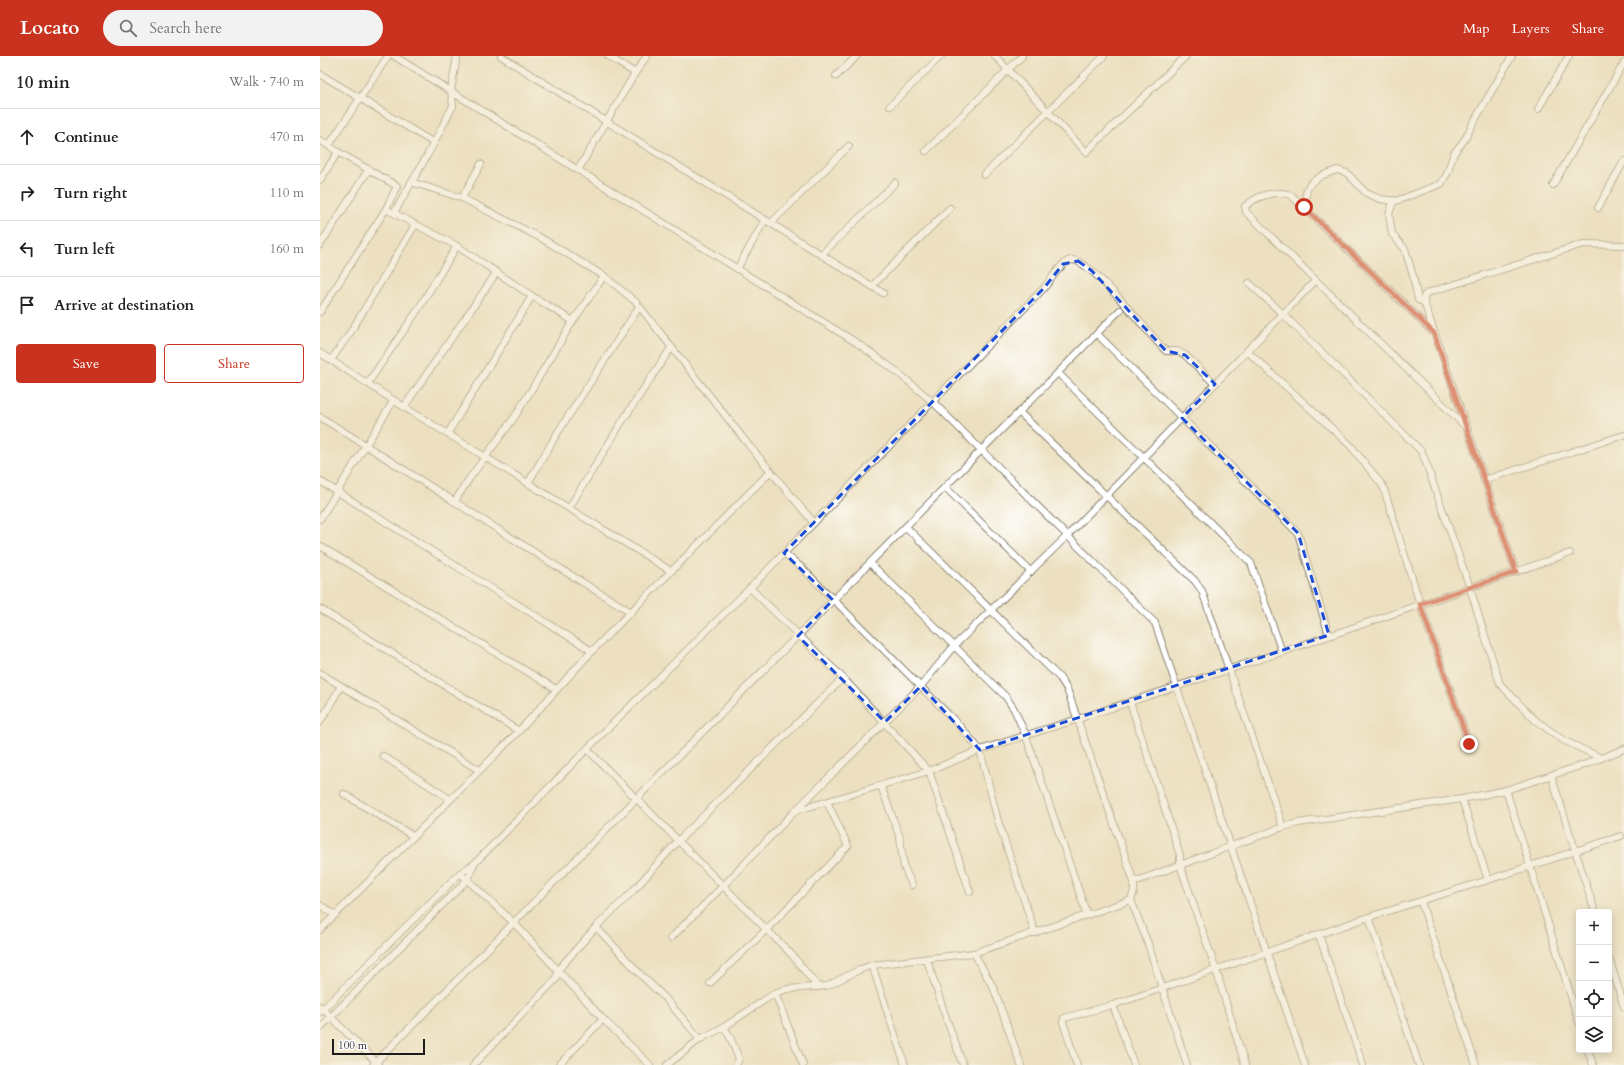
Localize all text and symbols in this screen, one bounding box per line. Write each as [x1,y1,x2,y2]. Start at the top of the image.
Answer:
search box [103,10,383,46]
text: Locato [20,15,79,41]
icon: search [117,17,139,39]
text: Search here [149,18,222,38]
text: Map [1463,19,1490,38]
text: Layers [1512,19,1550,38]
text: Share [1572,19,1604,38]
text: 10 min [16,71,70,94]
text: Walk · 740 m [229,73,304,91]
icon: ahead [16,126,38,148]
text: Continue [54,127,119,147]
text: 470 m [270,128,304,146]
icon: right [16,182,38,204]
text: Turn right [54,183,127,203]
text: 110 m [270,184,304,202]
route start [1295,198,1313,216]
icon: left [16,238,38,260]
text: Turn left [54,239,115,259]
text: 160 m [270,240,304,258]
icon: arrive [16,294,38,316]
text: Arrive at destination [54,295,194,315]
button: Save [16,344,156,383]
button: Share [164,344,304,383]
route end [1460,735,1478,753]
map controls [1576,909,1612,1053]
button: + [1576,909,1612,945]
button: − [1576,945,1612,981]
button: locate [1576,981,1612,1017]
button: layers [1576,1017,1612,1053]
scale bar [332,1037,425,1056]
text: 100 m [338,1038,367,1053]

